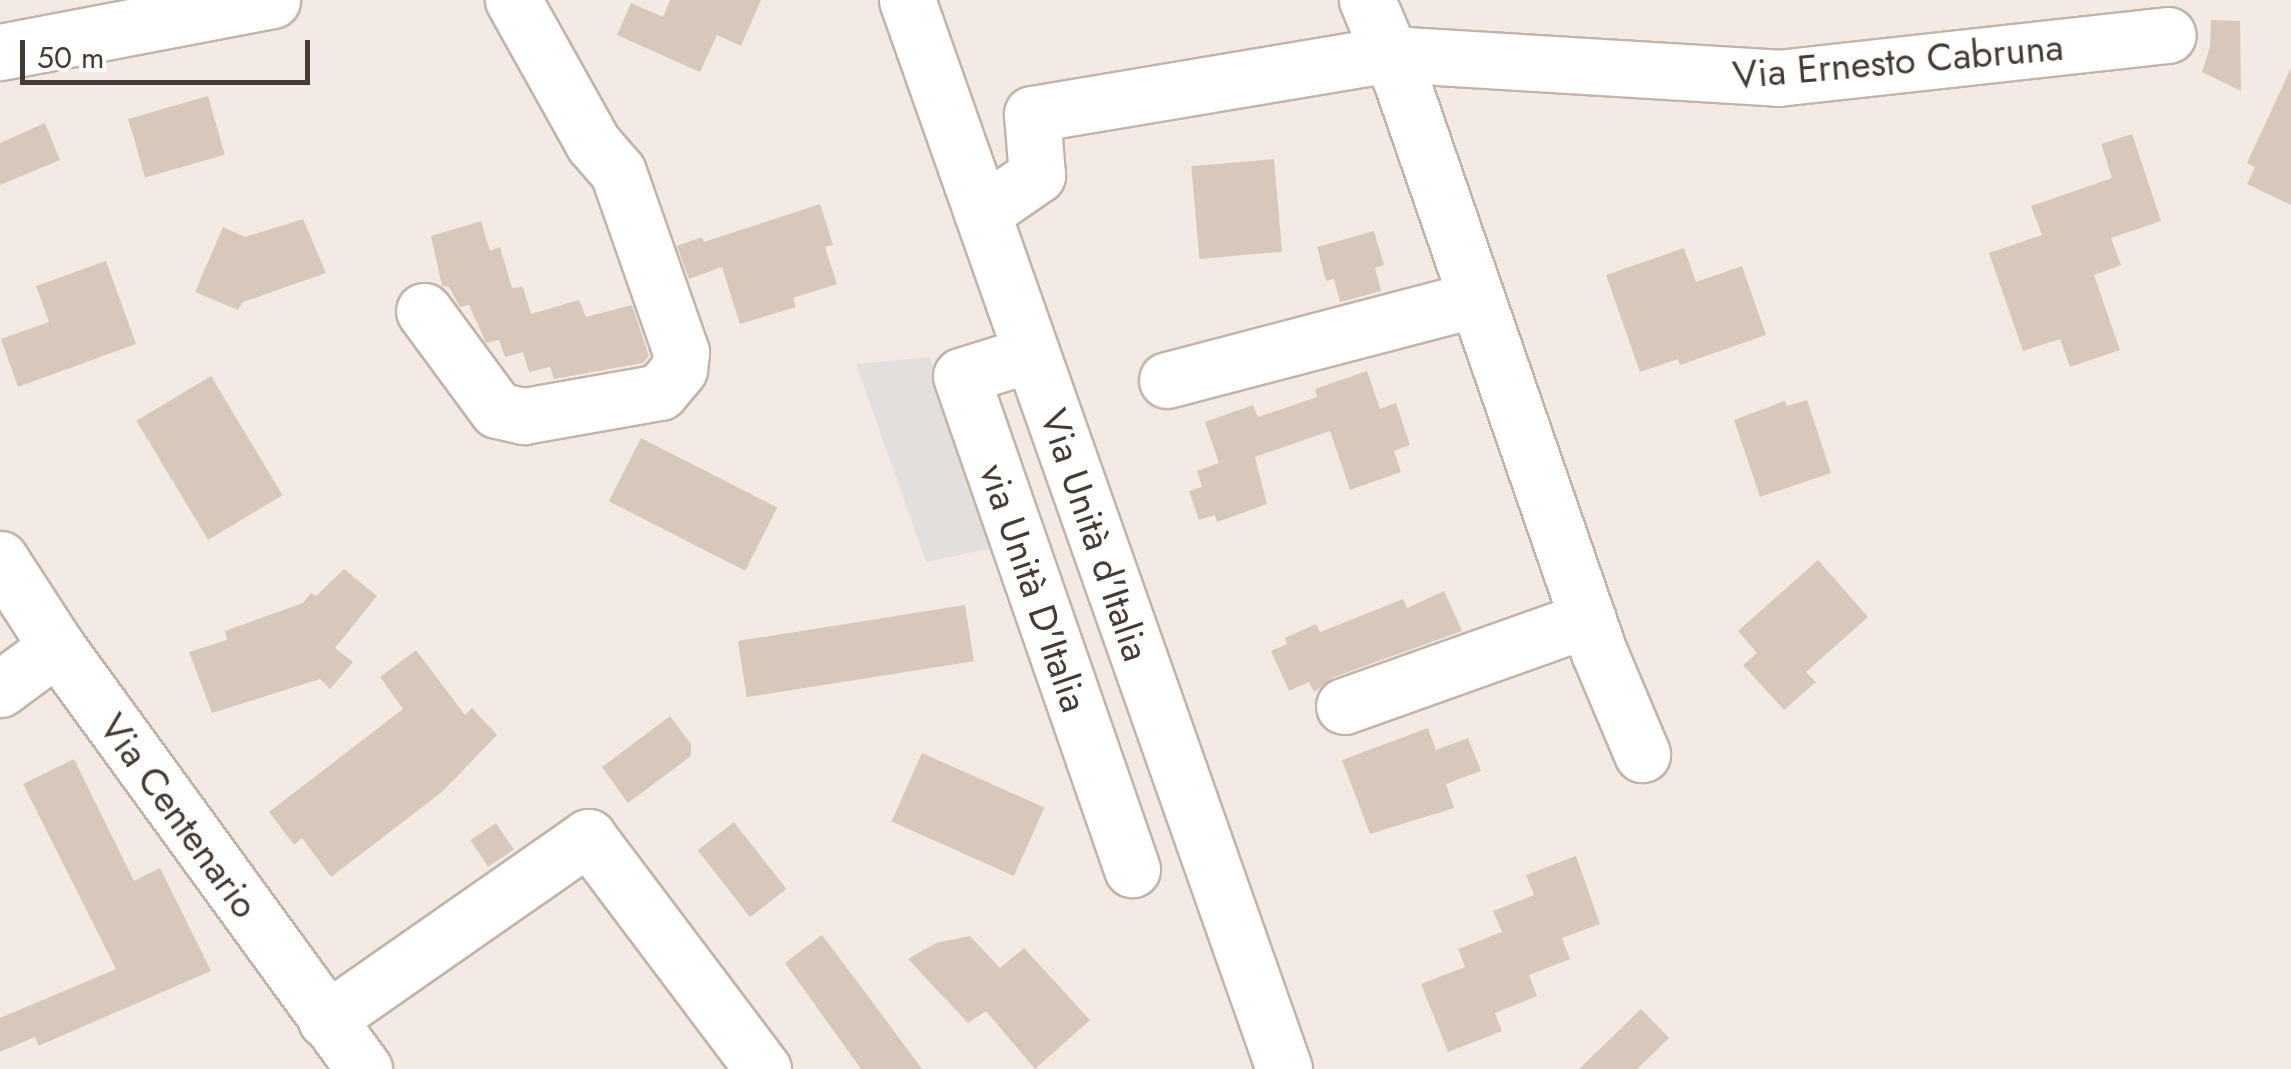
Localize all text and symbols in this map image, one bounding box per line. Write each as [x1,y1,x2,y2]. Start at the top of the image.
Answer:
scale bar [25,20,315,82]
street label: Via Ernesto Cabruna [1731,24,2065,98]
text: 50 m [37,36,104,79]
street label: Via Unità d'Italia [1031,403,1159,667]
street label: via Unità D'Italia [970,458,1098,718]
street label: Via Centenario [90,705,268,927]

